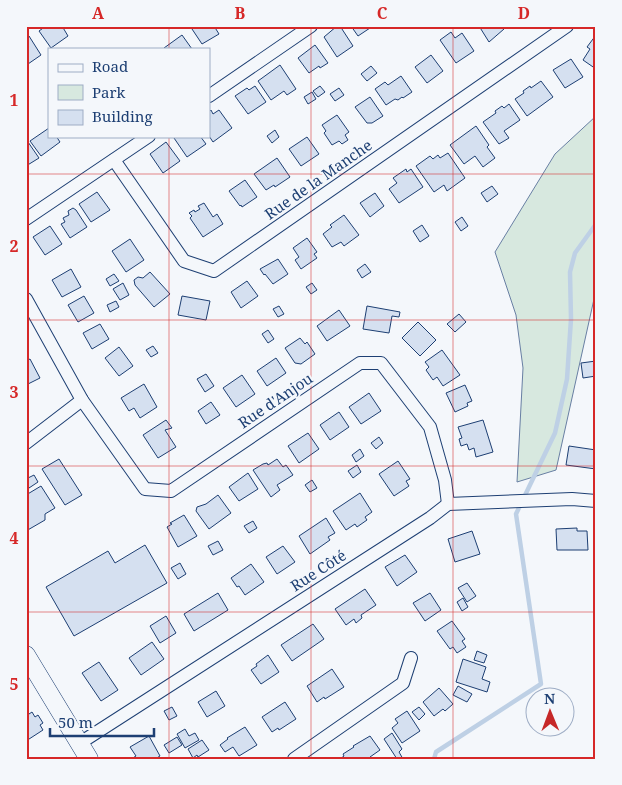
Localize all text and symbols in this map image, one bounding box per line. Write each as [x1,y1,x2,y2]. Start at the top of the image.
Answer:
text: A [92,2,105,24]
text: B [235,2,246,24]
text: C [377,2,388,24]
text: D [518,2,530,24]
legend [48,48,210,138]
text: Road [92,56,128,76]
text: Park [92,82,126,102]
text: 1 [9,89,19,111]
text: Building [92,106,153,126]
street label: Rue de la Manche [260,135,376,223]
text: 2 [9,235,19,257]
street label: Rue d'Anjou [234,368,316,432]
text: 3 [9,381,19,403]
text: 4 [9,527,19,549]
street label: Rue Côté [286,545,350,595]
text: 5 [9,673,19,695]
north arrow [524,688,574,738]
text: N [544,689,555,708]
scale bar [50,705,154,737]
text: 50 m [58,712,93,732]

